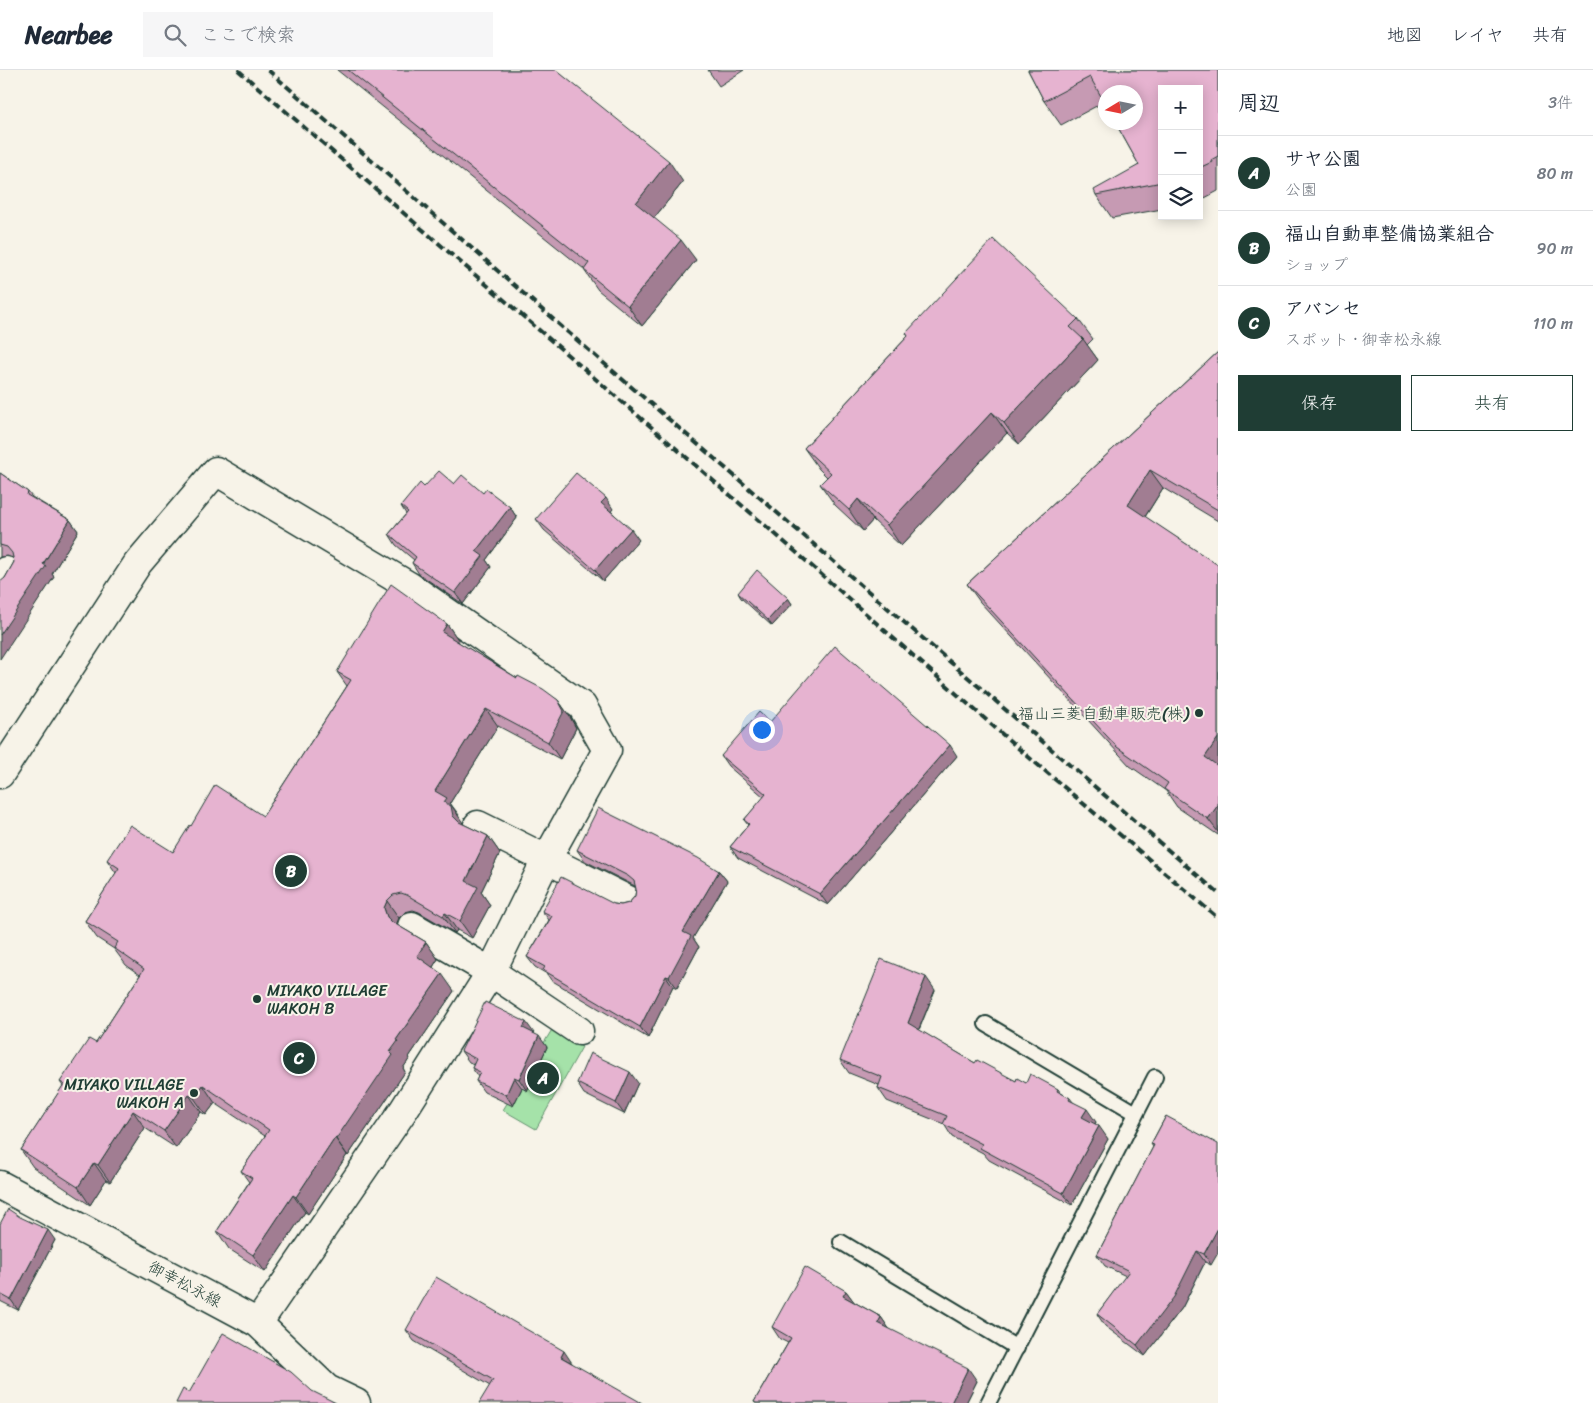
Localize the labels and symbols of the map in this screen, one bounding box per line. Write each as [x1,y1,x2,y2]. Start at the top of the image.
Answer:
north arrow [1098,85,1143,130]
place label: 福山三菱自動車販売(株) [1018,699,1190,728]
marker: 福山三菱自動車販売(株) [1193,707,1205,719]
your location [749,717,775,743]
pin: B [275,852,307,890]
place label: MIYAKO VILLAGE WAKOH B [267,976,388,1023]
marker: MIYAKO VILLAGE WAKOH B [251,993,263,1005]
pin: C [283,1039,315,1077]
pin: A [527,1059,559,1097]
place label: MIYAKO VILLAGE WAKOH A [64,1070,185,1117]
marker: MIYAKO VILLAGE WAKOH A [188,1087,200,1099]
street label: 御幸松永線 [143,1252,227,1316]

